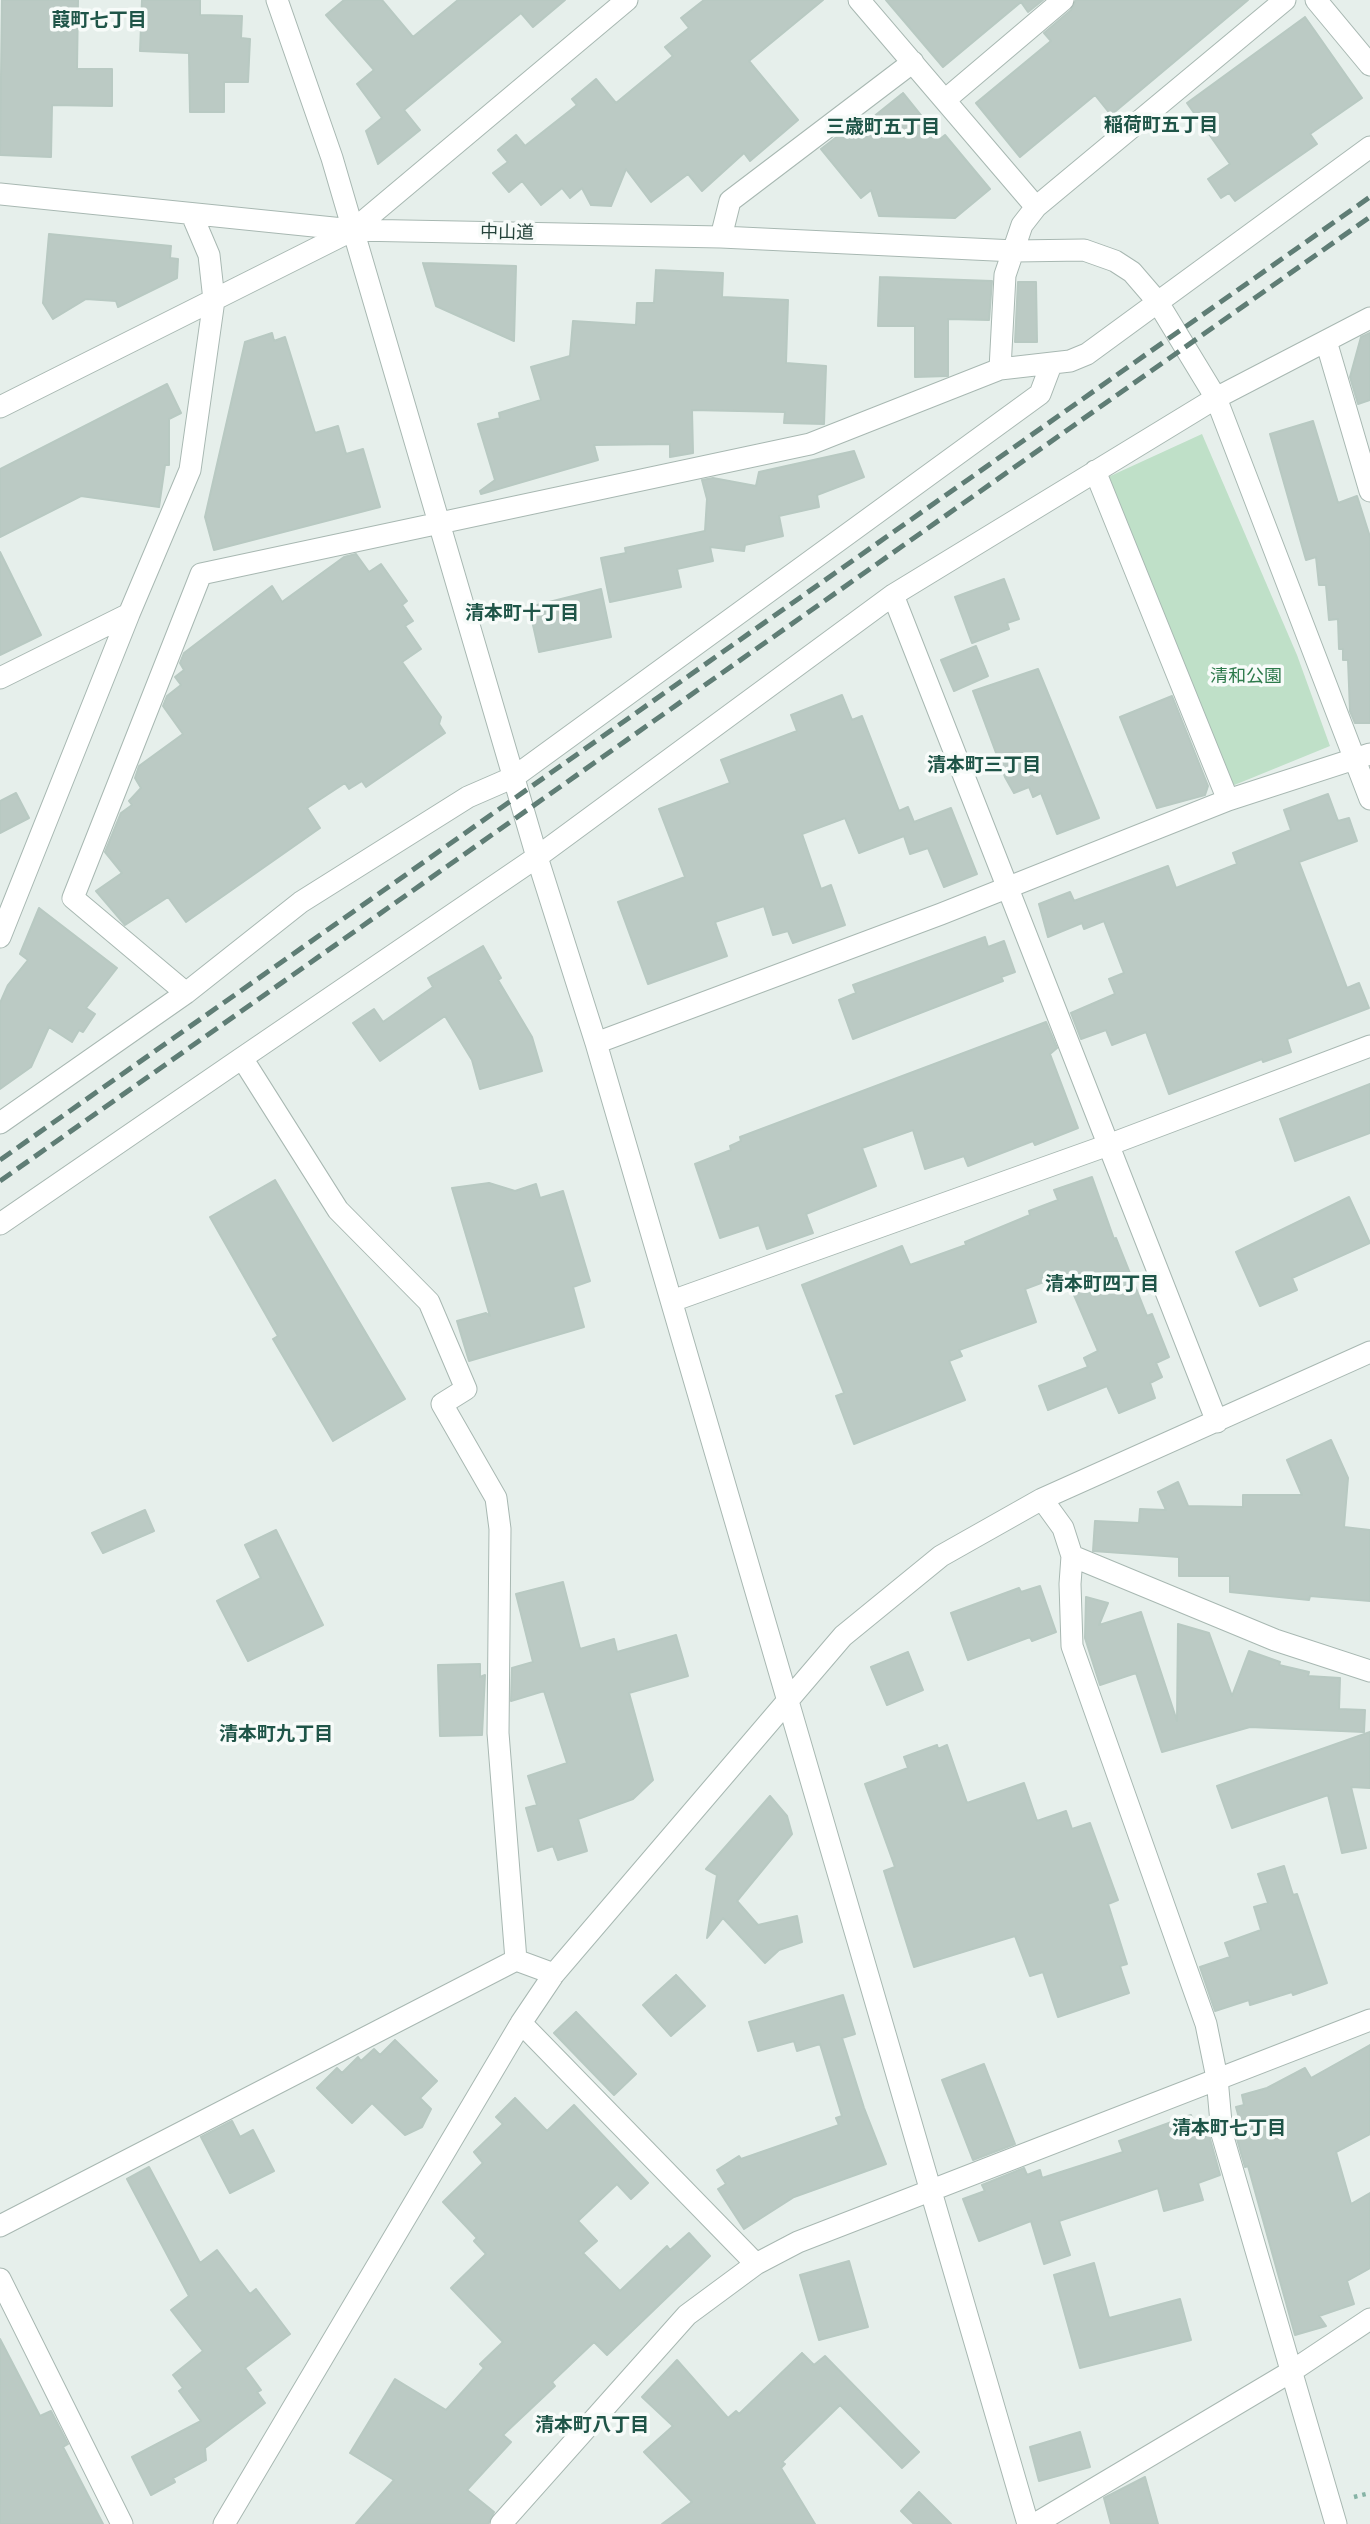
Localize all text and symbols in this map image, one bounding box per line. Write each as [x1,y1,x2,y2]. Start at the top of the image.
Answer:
district label: 葭町七丁目 [52,10,146,32]
district label: 稲荷町五丁目 [1104,115,1218,137]
district label: 三歳町五丁目 [826,117,940,139]
street label: 中山道 [480,222,534,244]
district label: 清本町十丁目 [465,603,579,625]
park label: 清和公園 [1210,666,1282,688]
district label: 清本町三丁目 [927,755,1041,777]
district label: 清本町四丁目 [1045,1274,1159,1296]
district label: 清本町九丁目 [219,1724,333,1746]
district label: 清本町七丁目 [1172,2118,1286,2140]
district label: 清本町八丁目 [535,2415,649,2437]

